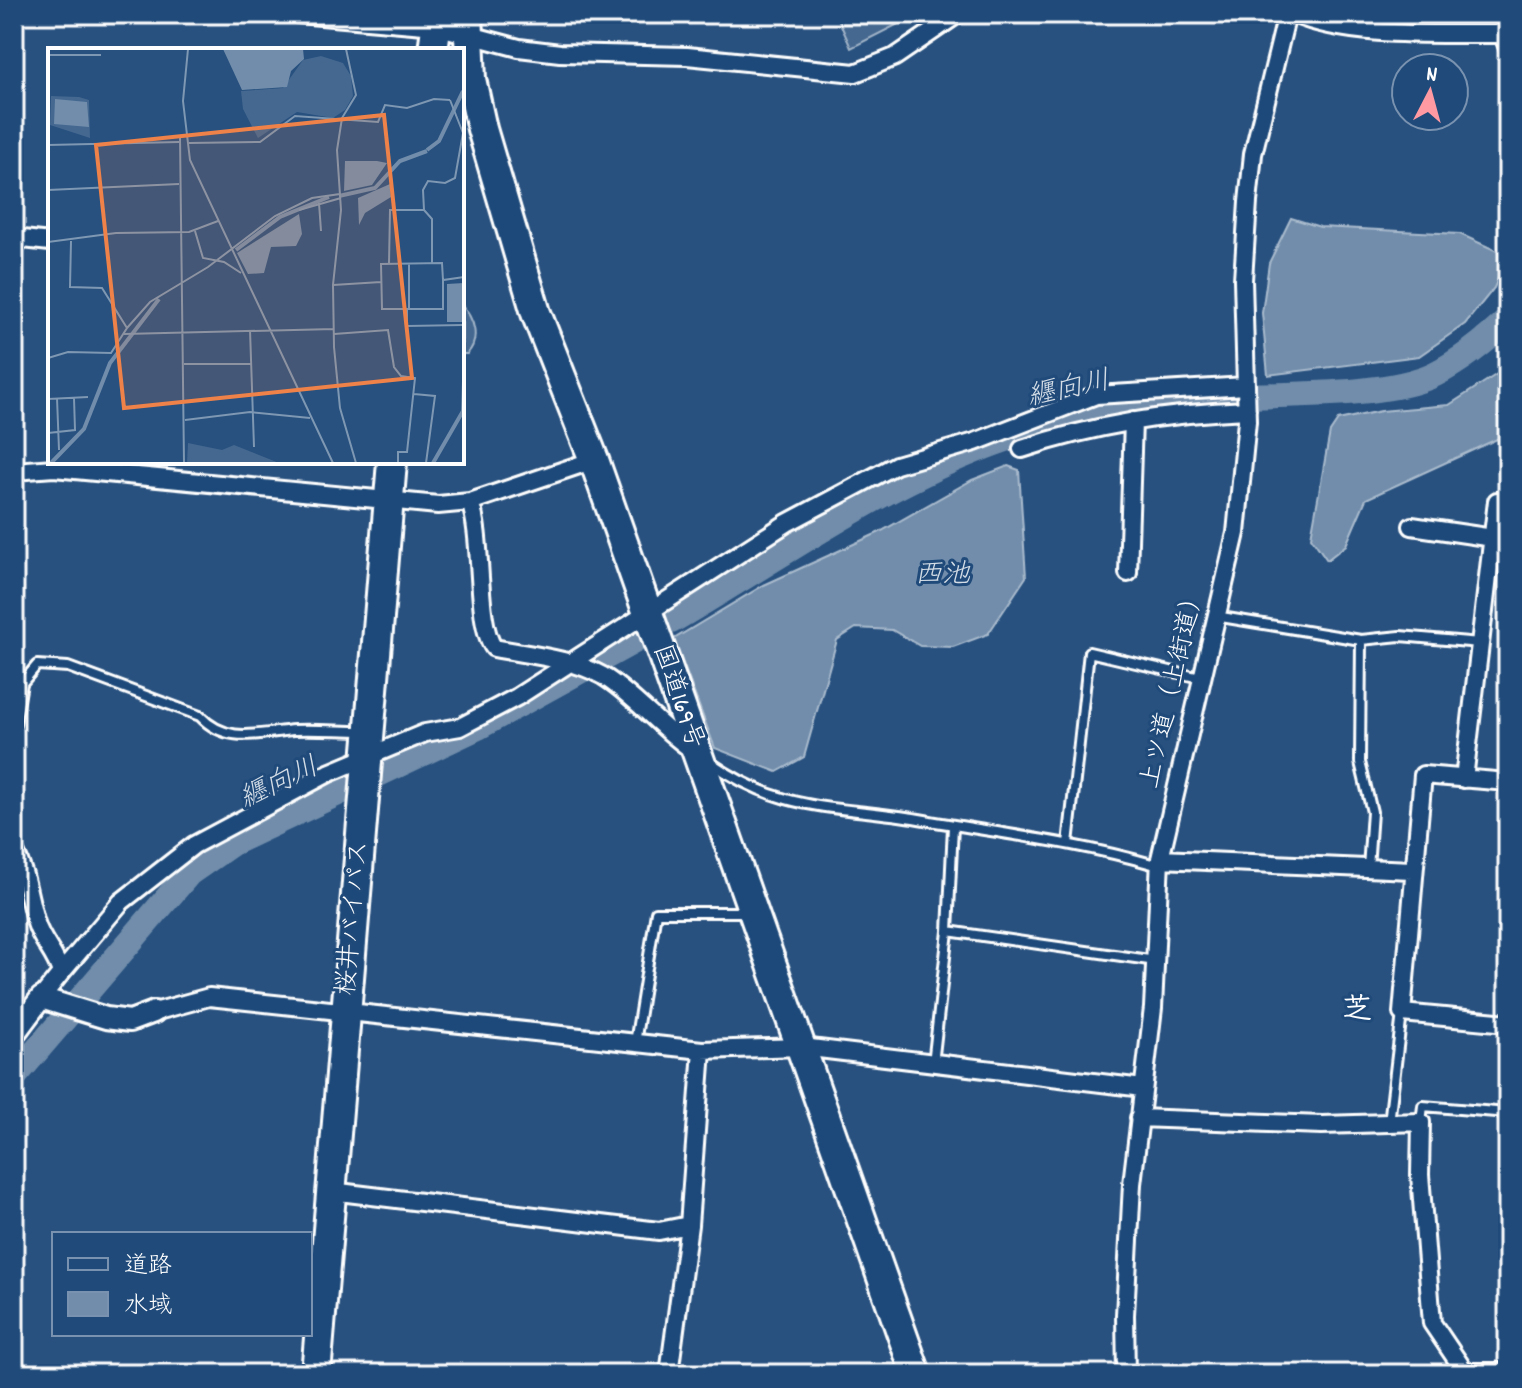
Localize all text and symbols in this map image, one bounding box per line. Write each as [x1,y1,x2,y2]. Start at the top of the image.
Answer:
inset map [48,48,464,464]
north arrow [1390,52,1470,132]
text: N [1425,60,1439,92]
water label: 纒向川 [1024,363,1114,419]
water label: 西池 [914,557,971,597]
street label: 上ツ道（上街道） [1133,581,1215,793]
street label: 国道169号 [642,640,712,754]
water label: 纒向川 [233,749,327,821]
street label: 桜井バイパス [329,839,379,997]
district label: 芝 [1342,991,1372,1034]
legend [52,1232,312,1336]
text: 道路 [124,1250,172,1284]
text: 水域 [124,1290,172,1324]

